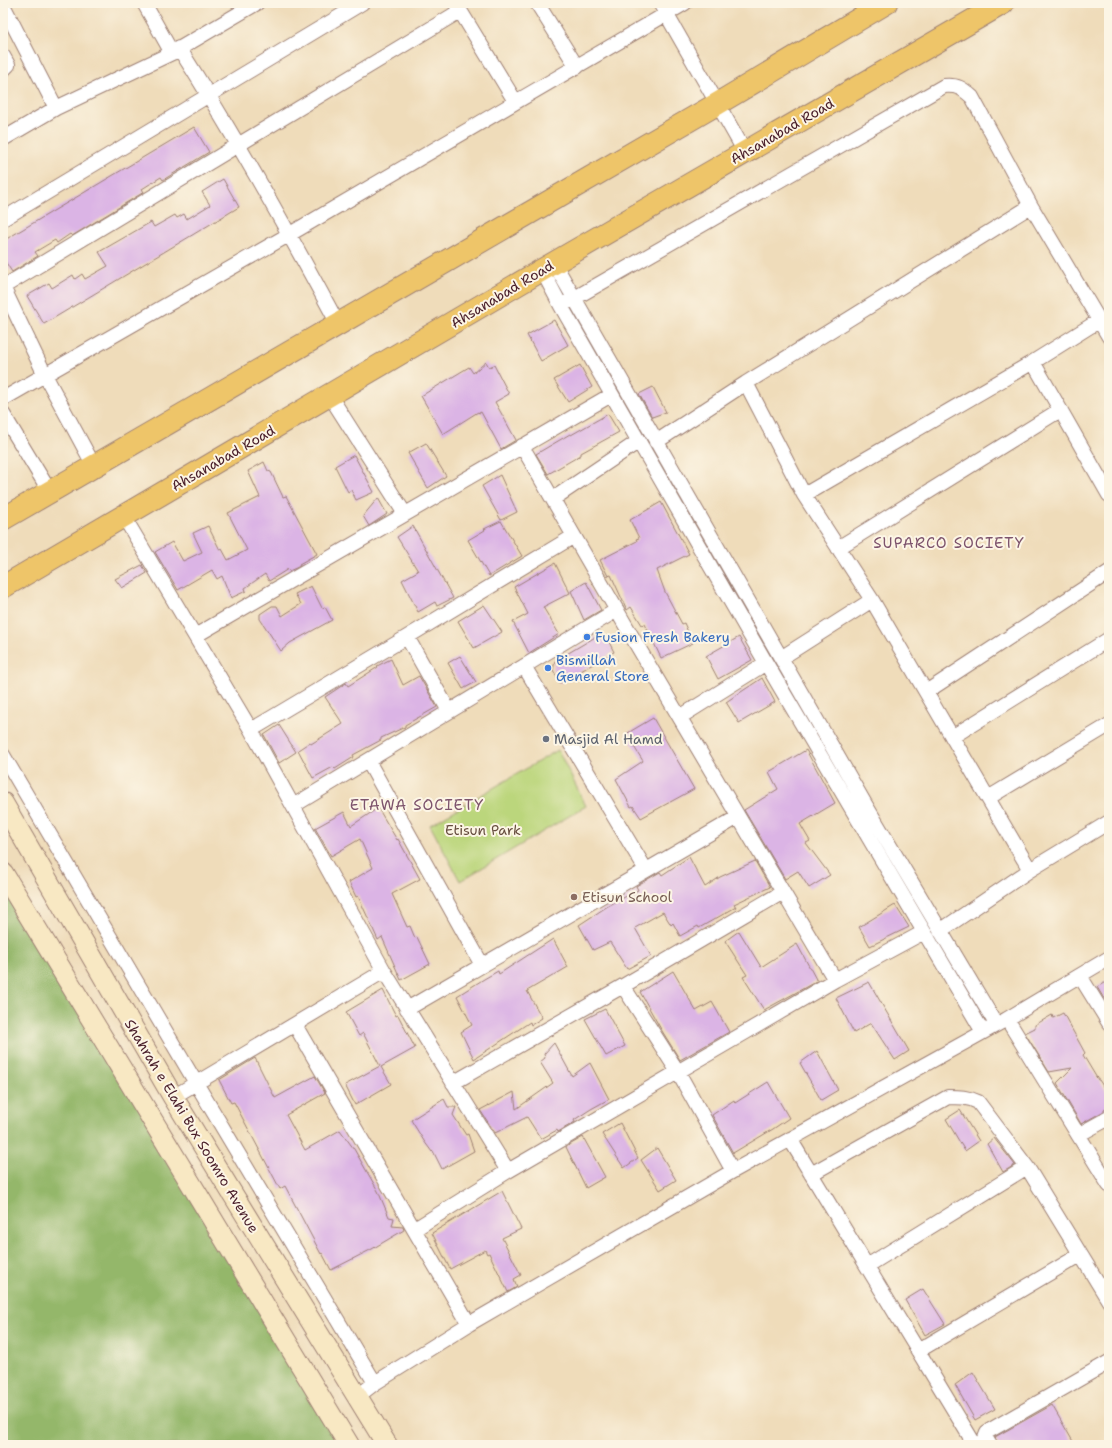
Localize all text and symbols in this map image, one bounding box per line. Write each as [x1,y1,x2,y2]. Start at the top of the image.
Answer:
street label: Ahsanabad Road [727,94,837,168]
street label: Ahsanabad Road [447,256,557,332]
street label: Ahsanabad Road [168,421,278,495]
district label: SUPARCO SOCIETY [873,533,1025,553]
place label: Fusion Fresh Bakery [595,628,730,646]
marker: Fusion Fresh Bakery [582,632,592,642]
place label: Bismillah General Store [556,651,649,685]
marker: Bismillah General Store [543,663,553,673]
place label: Masjid Al Hamd [554,730,663,748]
marker: Masjid Al Hamd [541,734,551,744]
district label: ETAWA SOCIETY [350,795,484,815]
park label: Etisun Park [445,821,521,839]
place label: Etisun School [582,888,673,906]
marker: Etisun School [569,892,579,902]
street label: Shahrah e Elahi Bux Soomro Avenue [121,1016,263,1236]

